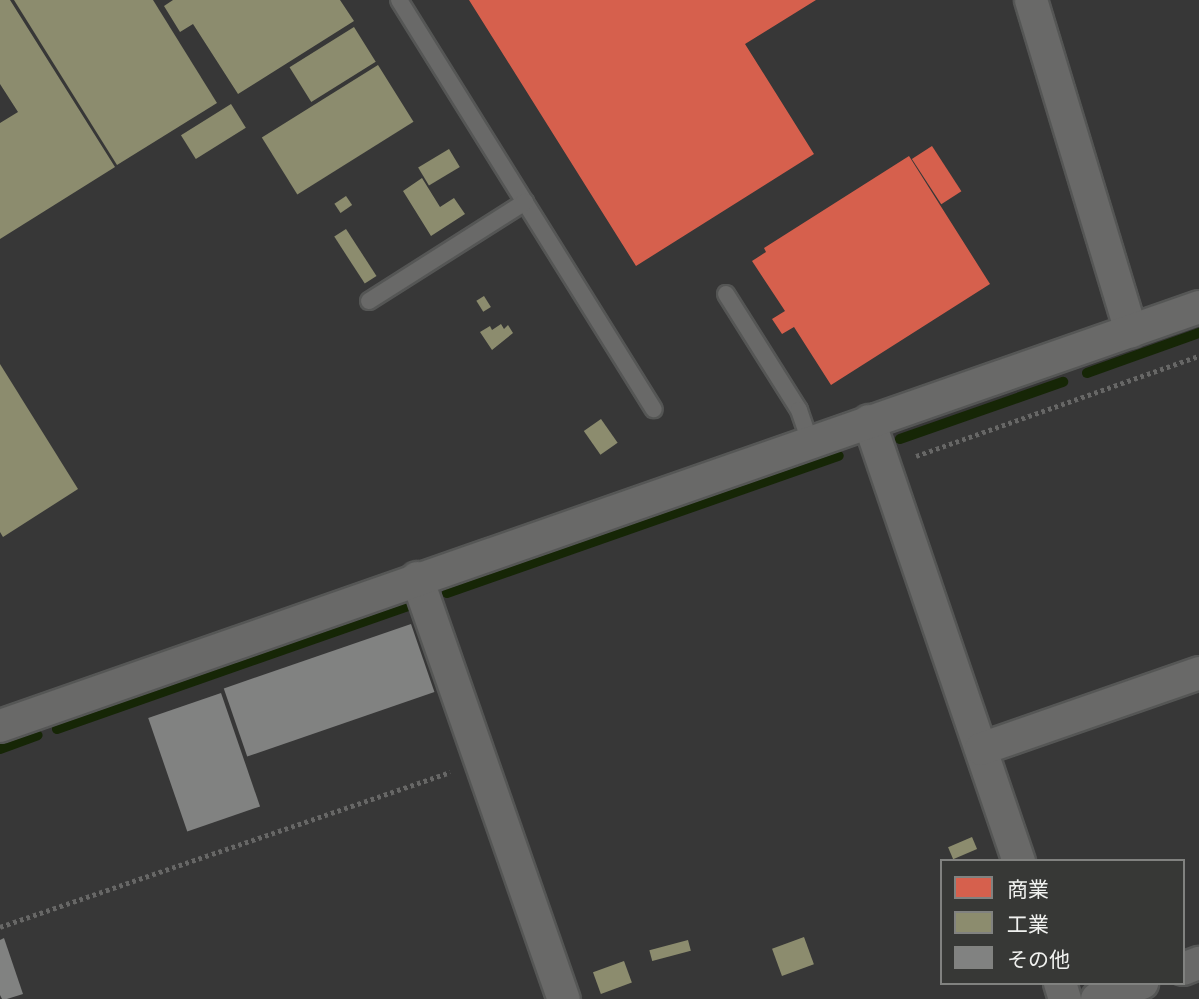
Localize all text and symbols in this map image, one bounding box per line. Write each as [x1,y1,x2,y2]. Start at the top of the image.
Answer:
legend [940,859,1185,985]
text: 商業 [1007,877,1049,901]
text: 工業 [1007,912,1049,936]
text: その他 [1007,947,1070,971]

